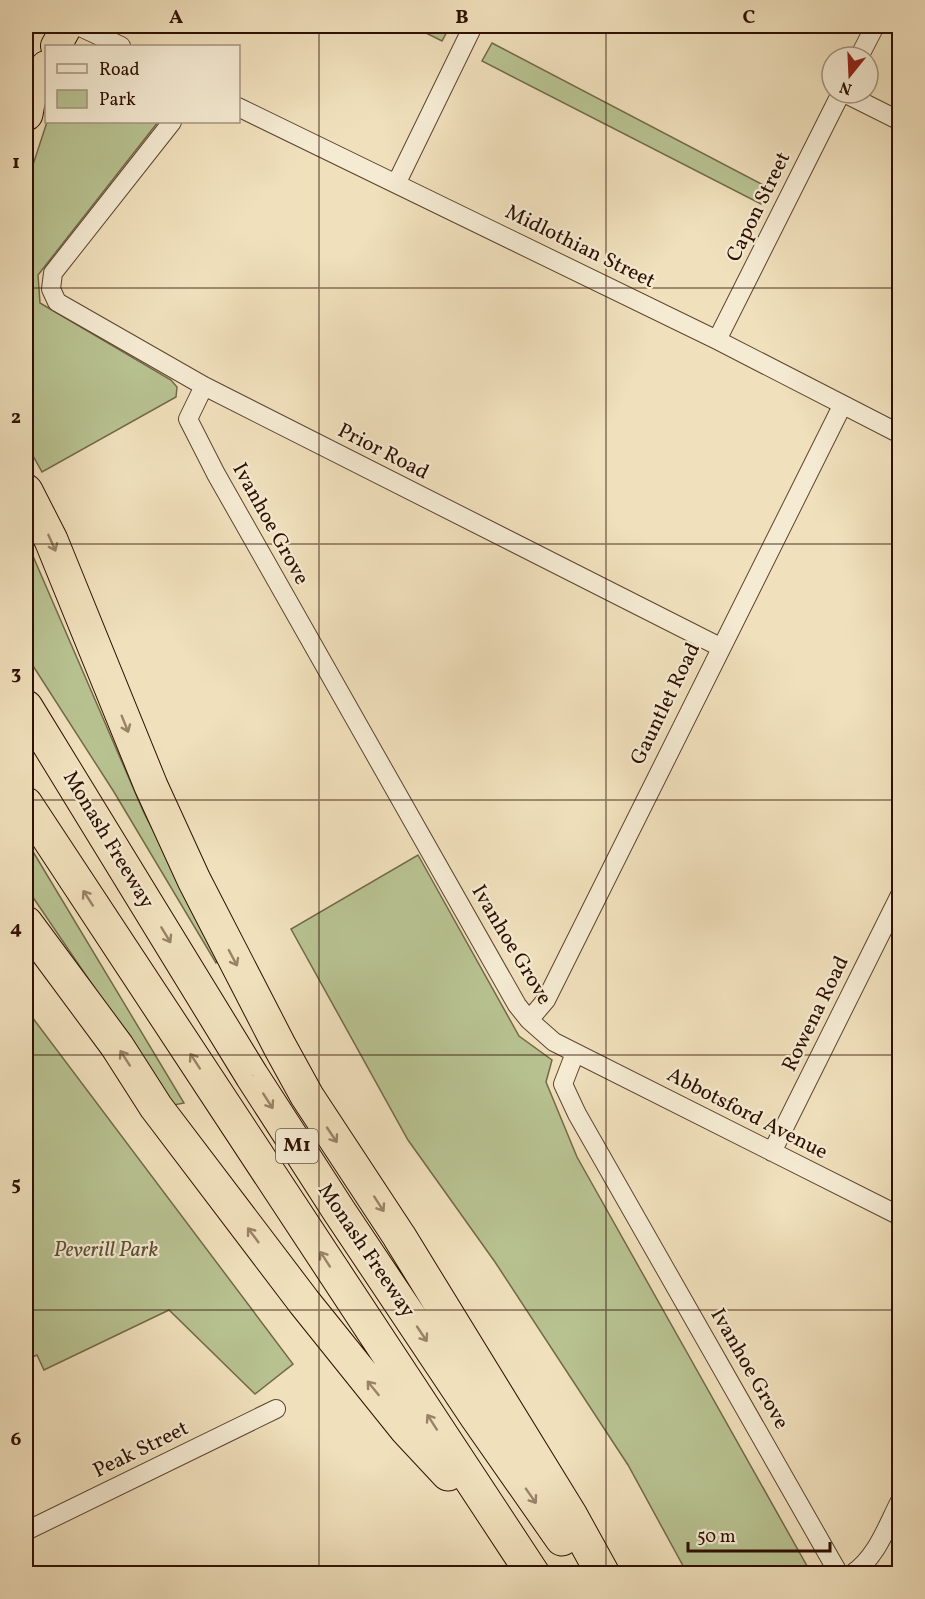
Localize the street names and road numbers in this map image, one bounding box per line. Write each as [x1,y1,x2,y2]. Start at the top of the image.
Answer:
street label: Capon Street [720,147,798,267]
street label: Midlothian Street [500,198,660,296]
street label: Prior Road [332,417,434,487]
street label: Ivanhoe Grove [225,458,315,590]
street label: Gauntlet Road [624,638,708,770]
street label: Monash Freeway [55,766,161,915]
street label: Ivanhoe Grove [464,880,558,1010]
street label: Rowena Road [775,951,857,1077]
street label: Abbotsford Avenue [662,1061,832,1167]
road number: M1 [276,1129,318,1163]
street label: Monash Freeway [310,1178,422,1324]
street label: Ivanhoe Grove [703,1303,795,1435]
street label: Peak Street [88,1414,194,1486]

